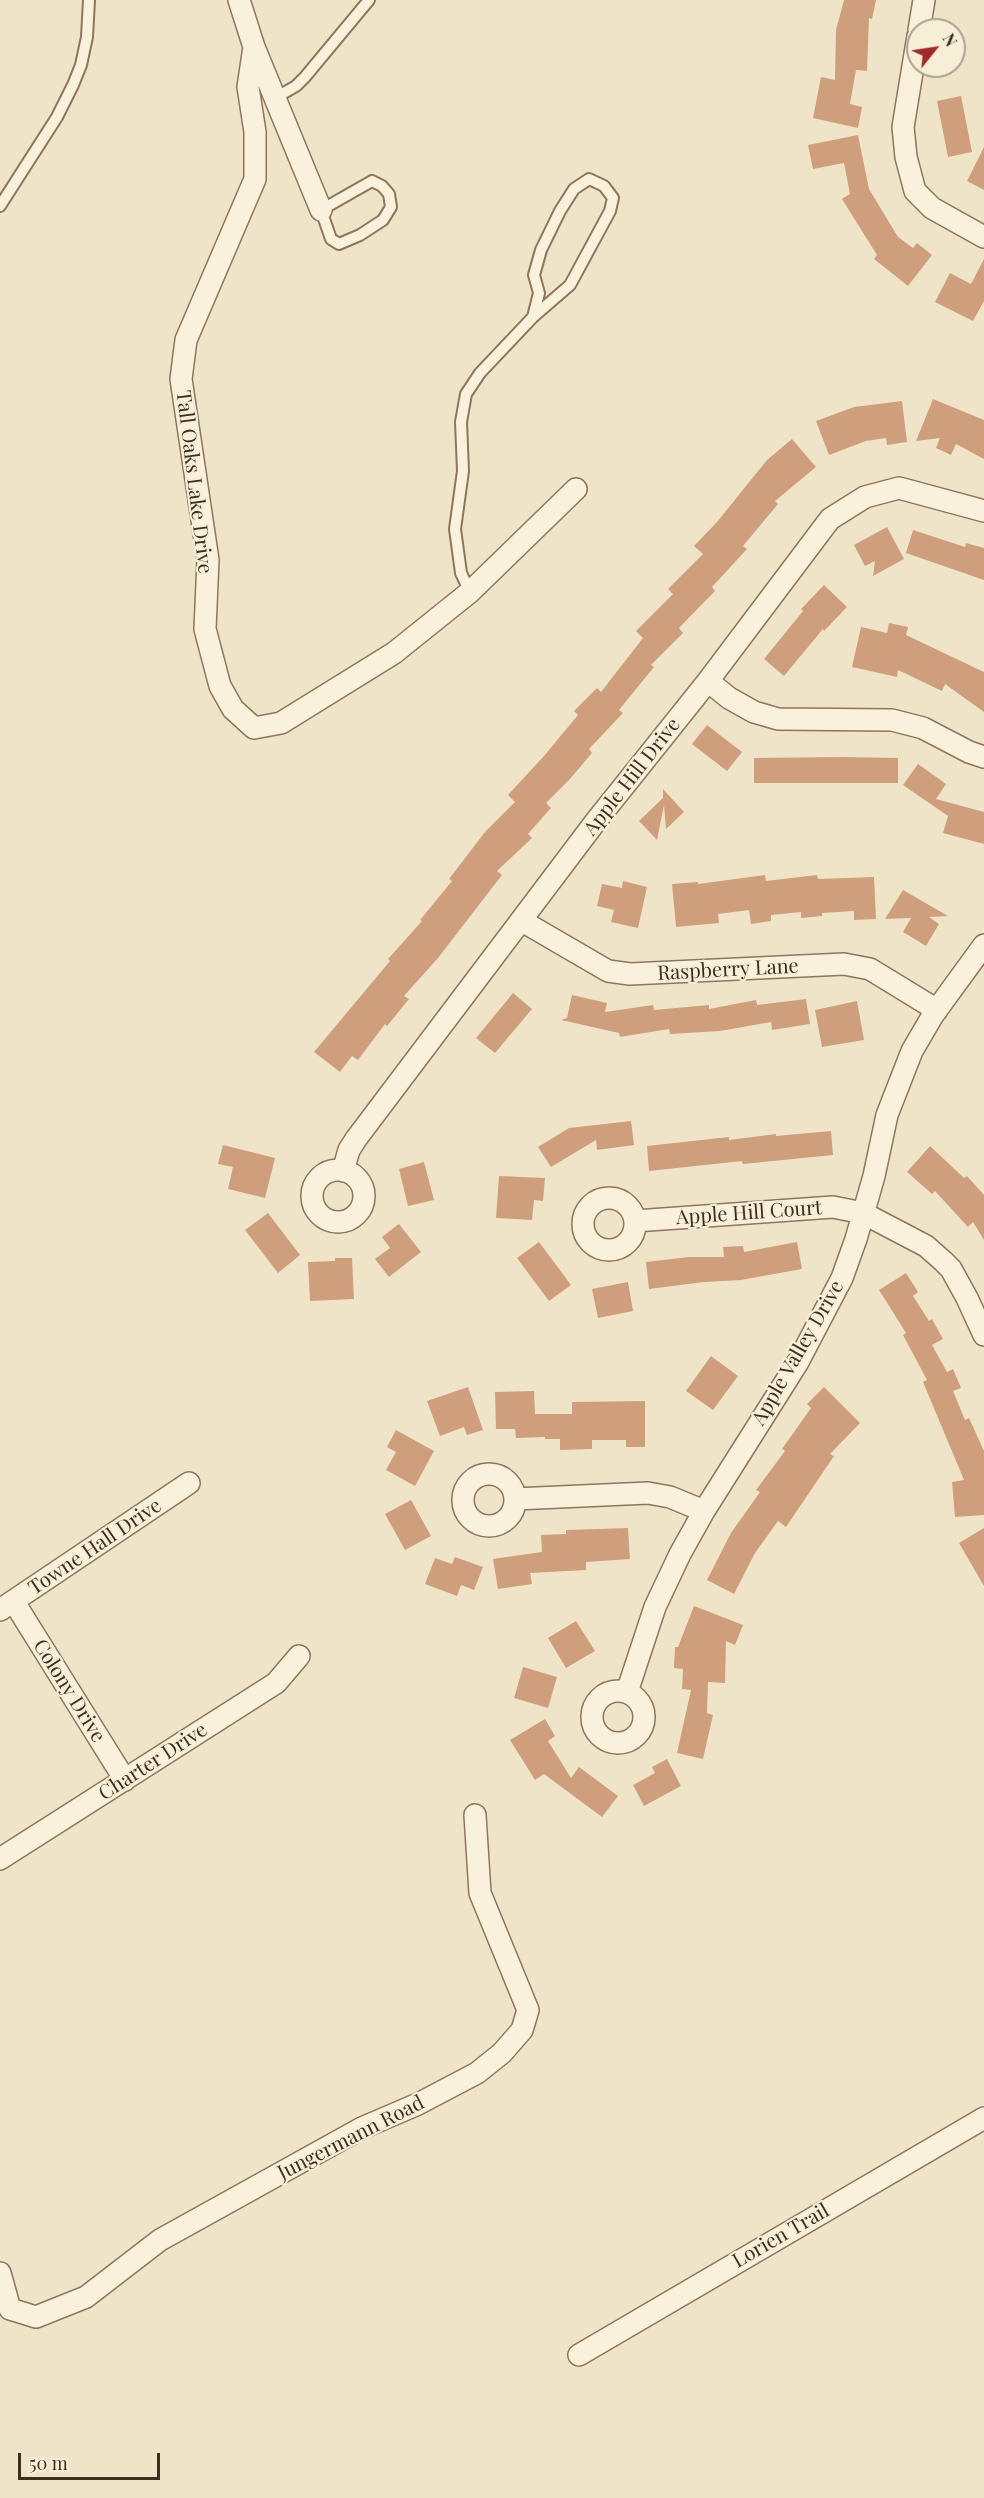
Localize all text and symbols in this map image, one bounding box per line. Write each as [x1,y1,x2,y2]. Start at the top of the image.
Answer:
north arrow [906,18,966,78]
text: N [938,29,962,50]
street label: Tall Oaks Lake Drive [171,389,217,575]
street label: Apple Hill Drive [579,713,685,841]
street label: Raspberry Lane [657,954,799,986]
street label: Apple Hill Court [675,1196,823,1230]
street label: Apple Valley Drive [747,1276,849,1430]
street label: Towne Hall Drive [24,1494,166,1600]
street label: Colony Drive [28,1635,110,1747]
street label: Charter Drive [94,1718,212,1806]
street label: Jungermann Road [274,2091,428,2185]
street label: Lorien Trail [729,2199,833,2273]
scale bar [21,2441,164,2479]
text: 50 m [29,2451,68,2475]

